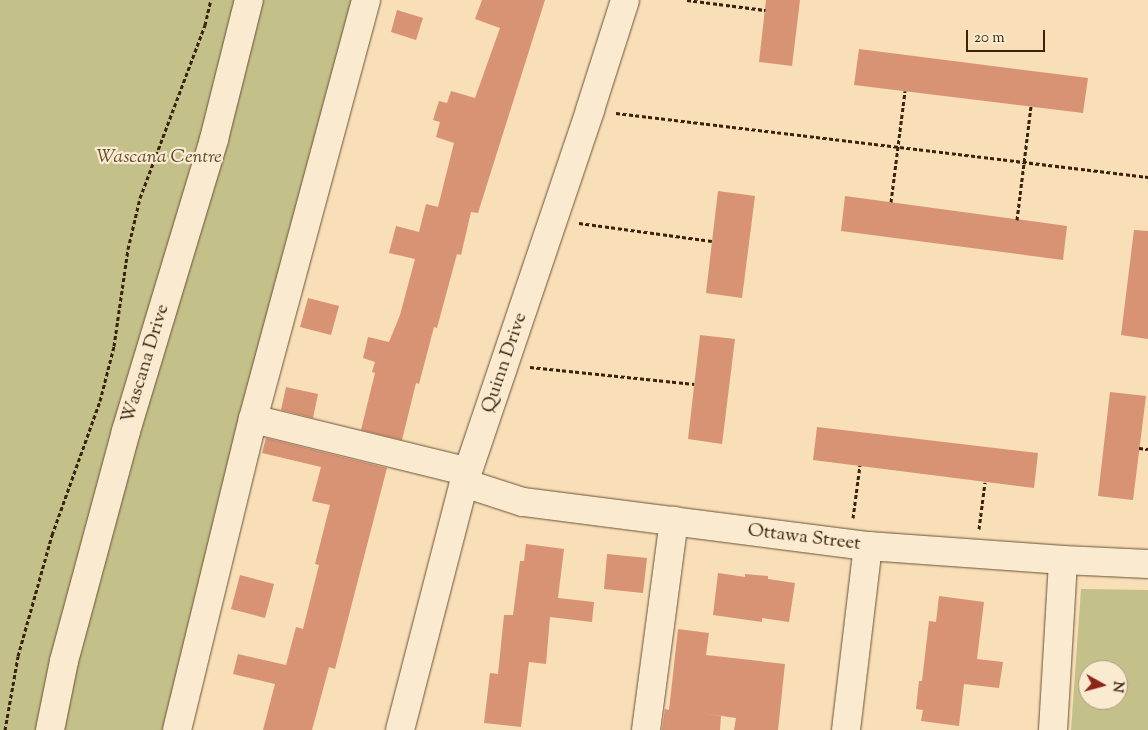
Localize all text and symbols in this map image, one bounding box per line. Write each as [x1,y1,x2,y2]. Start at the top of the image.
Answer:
scale bar [968,20,1047,52]
text: 20 m [974,28,1005,49]
park label: Wascana Centre [96,147,222,169]
street label: Wascana Drive [117,302,175,426]
street label: Quinn Drive [477,310,533,416]
street label: Ottawa Street [746,520,862,556]
north arrow [1078,660,1128,710]
text: N [1106,680,1128,693]

